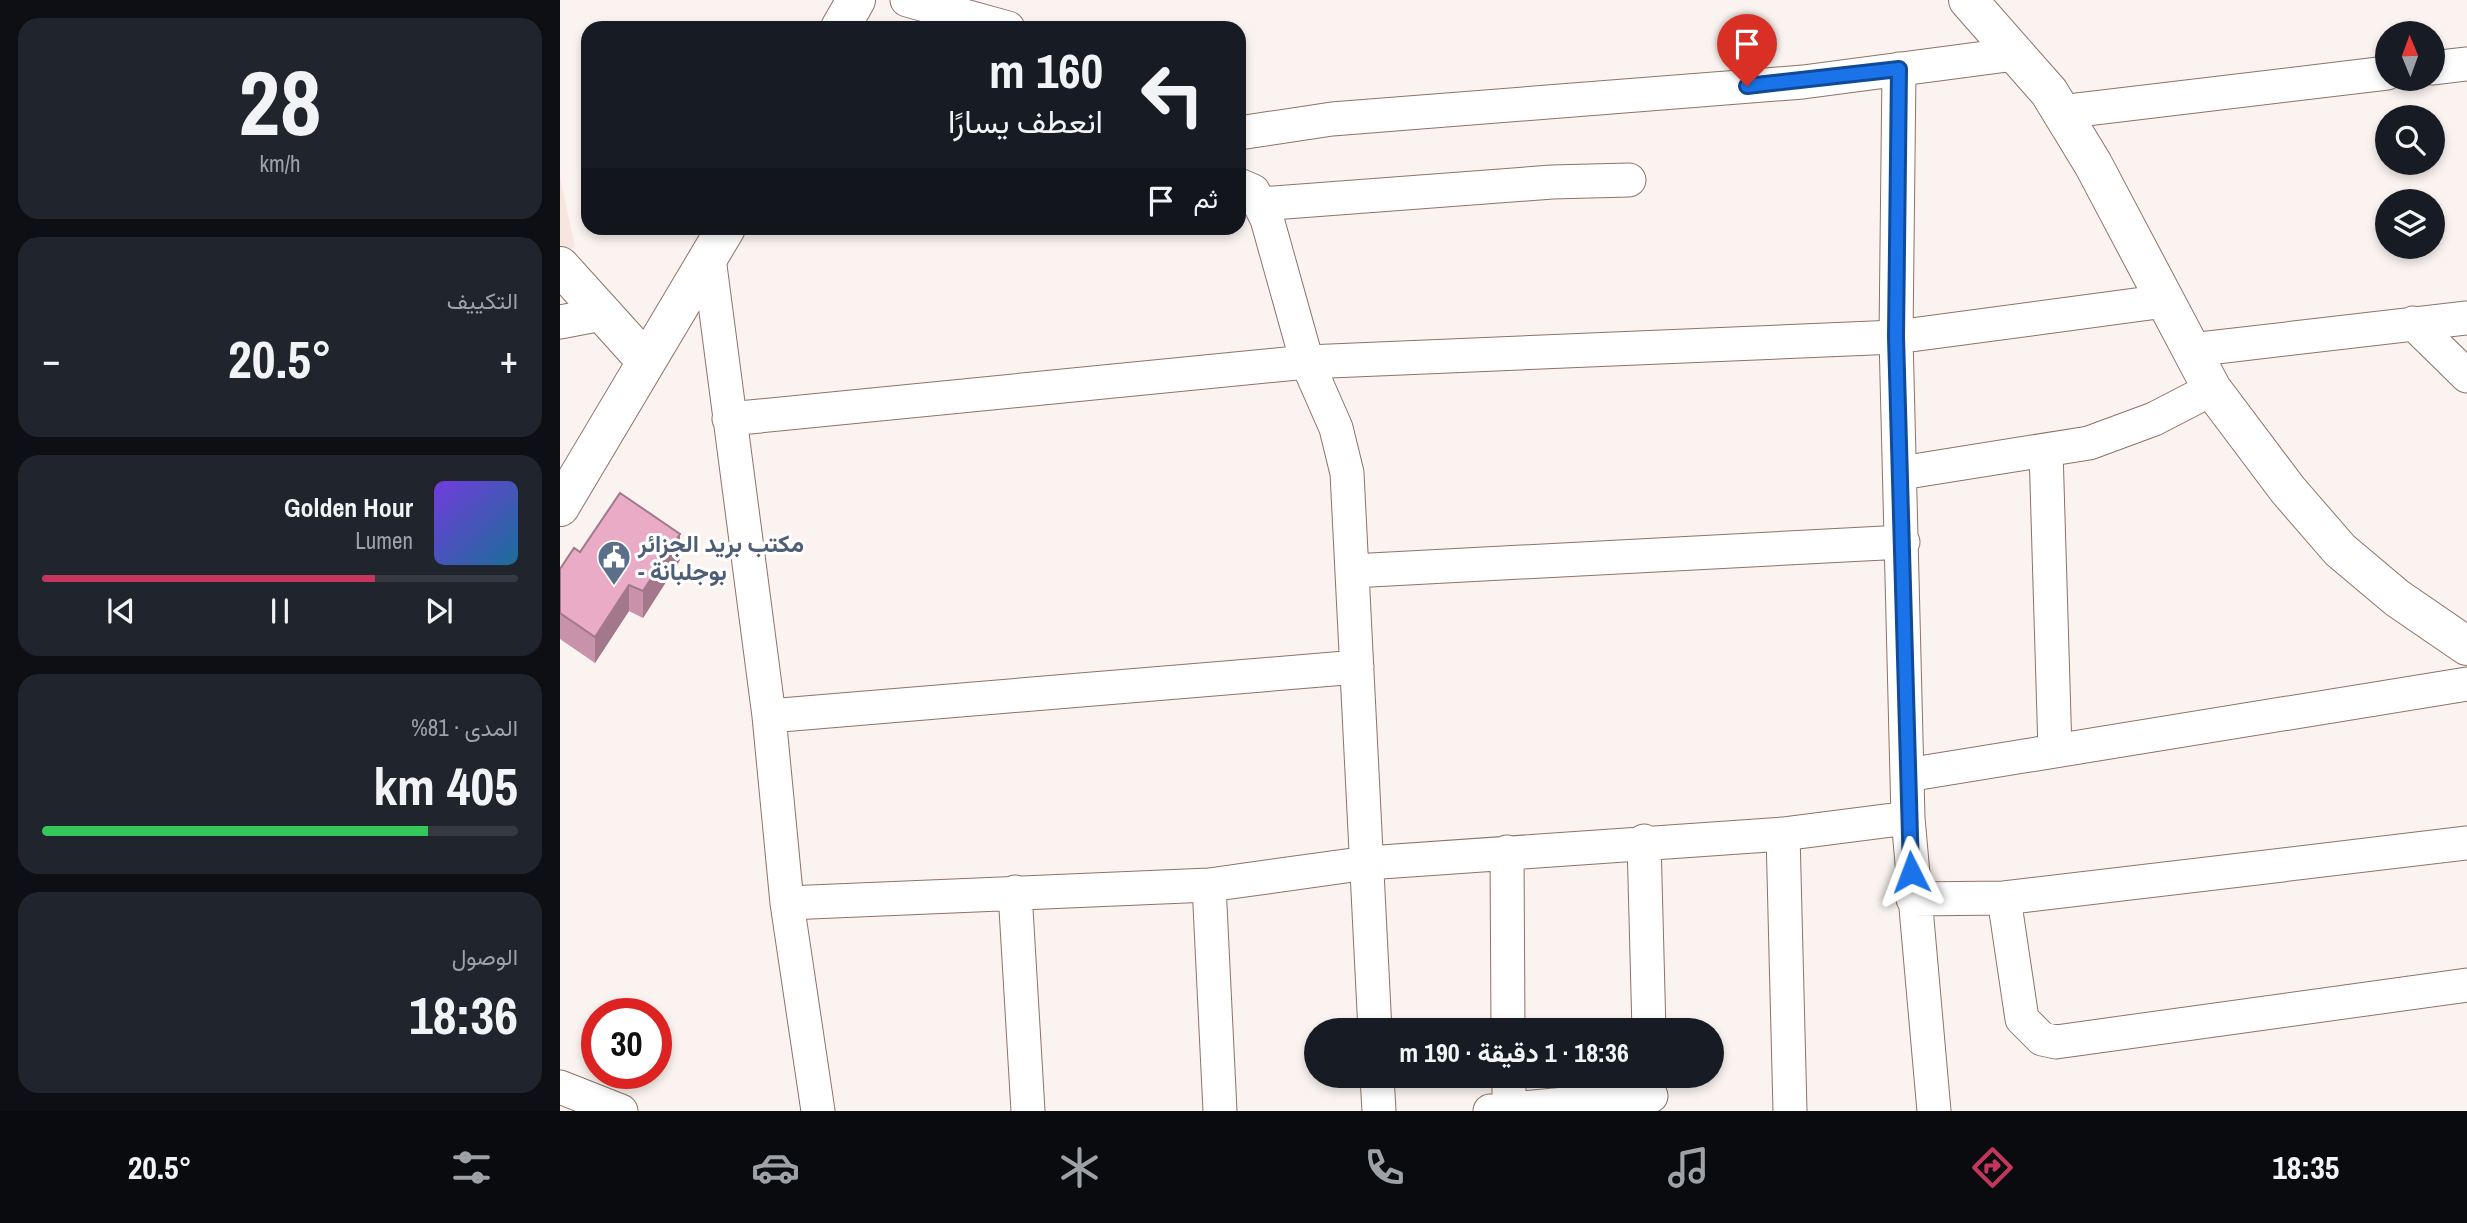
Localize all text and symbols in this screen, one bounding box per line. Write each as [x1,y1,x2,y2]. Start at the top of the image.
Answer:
pin [1717,14,1777,86]
north arrow [2375,21,2445,91]
map controls [2375,21,2445,259]
icon: arrive [1728,25,1766,63]
text: 160 m [989,37,1103,103]
text: 28 [239,41,322,163]
icon: left [1127,49,1218,140]
text: انعطف يسارًا [948,100,1103,143]
button: search [2375,105,2445,175]
text: km/h [260,148,300,179]
text: ثم [1194,181,1218,216]
icon: arrive [1142,182,1180,220]
button: layers [2375,189,2445,259]
text: التكييف [447,285,518,316]
text: 20.5° [228,324,332,394]
text: − [42,334,60,385]
text: + [500,334,518,385]
text: Golden Hour [284,490,413,525]
text: Lumen [355,525,413,556]
place label: مكتب بريد الجزائر - بوجلبانة [637,527,804,587]
public building icon: مكتب بريد الجزائر - بوجلبانة [595,538,633,587]
icon: previous [102,592,140,630]
icon: pause [261,592,299,630]
icon: next [420,592,458,630]
text: المدى · 81% [411,712,518,743]
text: 405 km [373,751,518,821]
position arrow [1874,835,1948,909]
text: الوصول [452,941,518,972]
text: 18:36 [409,980,518,1050]
speed limit sign: 30 [581,998,672,1089]
text: 18:36 · 1 دقيقة · 190 m [1399,1035,1629,1070]
icon: filters [447,1143,496,1192]
icon: car [751,1143,800,1192]
icon: climate [1055,1143,1104,1192]
icon: phone [1360,1143,1409,1192]
icon: music [1664,1143,1713,1192]
icon: directions [1968,1143,2017,1192]
text: 20.5° [128,1146,192,1189]
text: 18:35 [2272,1146,2339,1189]

